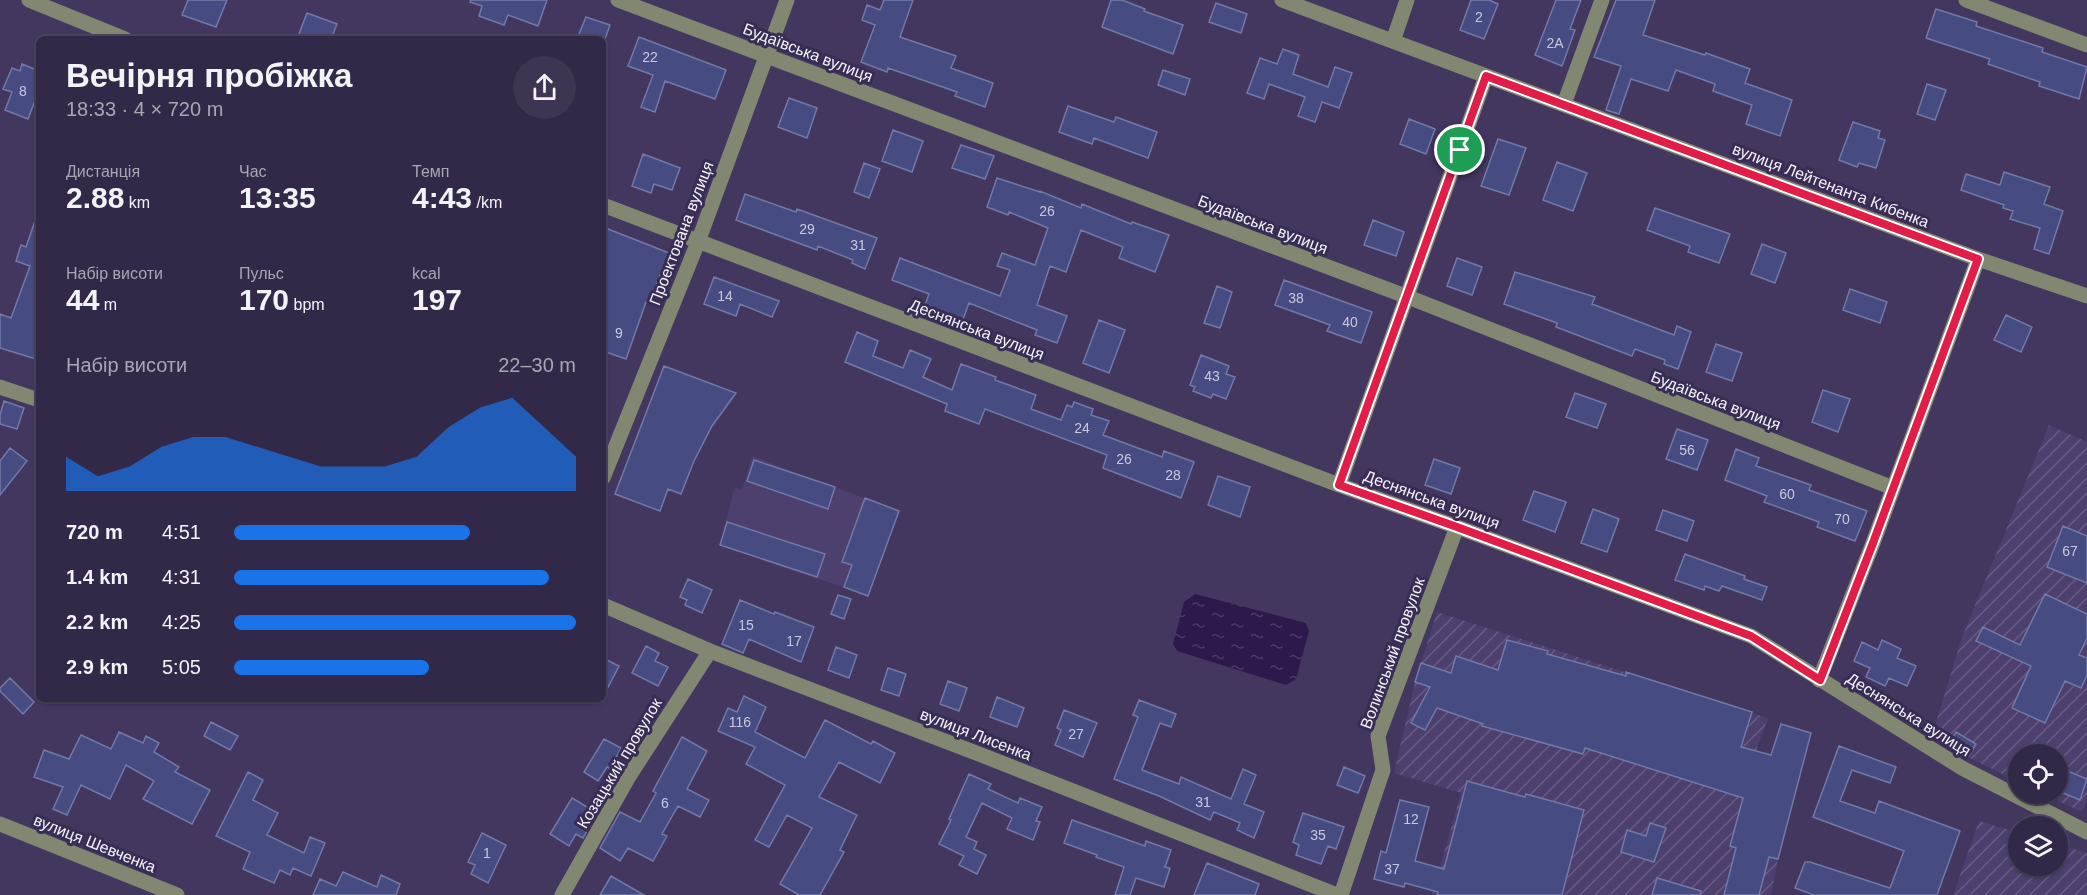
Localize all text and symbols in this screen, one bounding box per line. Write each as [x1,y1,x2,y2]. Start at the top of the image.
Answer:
house number: 2 [1475,9,1483,25]
street label: Будаївська вулиця [741,20,875,85]
house number: 2А [1546,35,1564,51]
house number: 22 [642,49,658,65]
button: share [513,56,576,119]
text: Вечірня пробіжка [66,57,352,94]
house number: 8 [19,83,27,99]
text: 18:33 · 4 × 720 m [66,98,223,120]
pin [1434,124,1485,175]
icon: arrive [1443,133,1476,166]
street label: вулиця Лейтенанта Кибенка [1730,140,1932,231]
street label: Проектована вулиця [646,159,717,308]
text: Дистанція [66,163,140,180]
text: Час [239,163,267,180]
text: Темп [412,163,449,180]
text: 2.88 [66,181,124,214]
text: 13:35 [239,181,316,214]
text: 4:43 [412,181,472,214]
street label: Будаївська вулиця [1196,192,1330,257]
text: km [124,194,150,211]
text: /km [472,194,502,211]
house number: 26 [1039,203,1055,219]
house number: 29 [799,221,815,237]
house number: 31 [850,237,866,253]
text: Набір висоти [66,265,163,282]
text: Пульс [239,265,284,282]
text: kcal [412,265,440,282]
text: 44 [66,283,99,316]
text: 170 [239,283,289,316]
text: 197 [412,283,462,316]
house number: 14 [717,288,733,304]
house number: 38 [1288,290,1304,306]
text: m [99,296,117,313]
text: bpm [289,296,325,313]
street label: Деснянська вулиця [907,296,1047,363]
house number: 40 [1342,314,1358,330]
house number: 9 [615,325,623,341]
text: Набір висоти [66,354,187,376]
text: 22–30 m [498,354,576,376]
house number: 43 [1204,368,1220,384]
street label: Будаївська вулиця [1649,368,1783,433]
house number: 24 [1074,420,1090,436]
house number: 56 [1679,442,1695,458]
house number: 26 [1116,451,1132,467]
house number: 28 [1165,467,1181,483]
street label: Деснянська вулиця [1362,467,1502,532]
house number: 60 [1779,486,1795,502]
house number: 70 [1834,511,1850,527]
text: 720 m [66,521,123,543]
text: 4:51 [162,521,201,543]
house number: 67 [2062,543,2078,559]
text: 1.4 km [66,566,128,588]
text: 4:31 [162,566,201,588]
street label: Волинський провулок [1357,574,1428,731]
text: 2.2 km [66,611,128,633]
text: 4:25 [162,611,201,633]
house number: 15 [738,617,754,633]
house number: 17 [786,633,802,649]
text: 2.9 km [66,656,128,678]
text: 5:05 [162,656,201,678]
street label: Деснянська вулиця [1844,669,1974,760]
street label: Козацький провулок [574,694,666,831]
street label: вулиця Лисенка [918,705,1034,764]
house number: 116 [729,714,751,730]
house number: 27 [1068,726,1084,742]
map controls [2008,744,2068,876]
button: locate [2008,744,2068,804]
house number: 31 [1195,794,1211,810]
house number: 6 [661,795,669,811]
street label: вулиця Шевченка [31,811,158,876]
house number: 12 [1403,811,1419,827]
button: layers [2008,816,2068,876]
house number: 35 [1310,827,1326,843]
house number: 1 [483,845,491,861]
house number: 37 [1384,861,1400,877]

